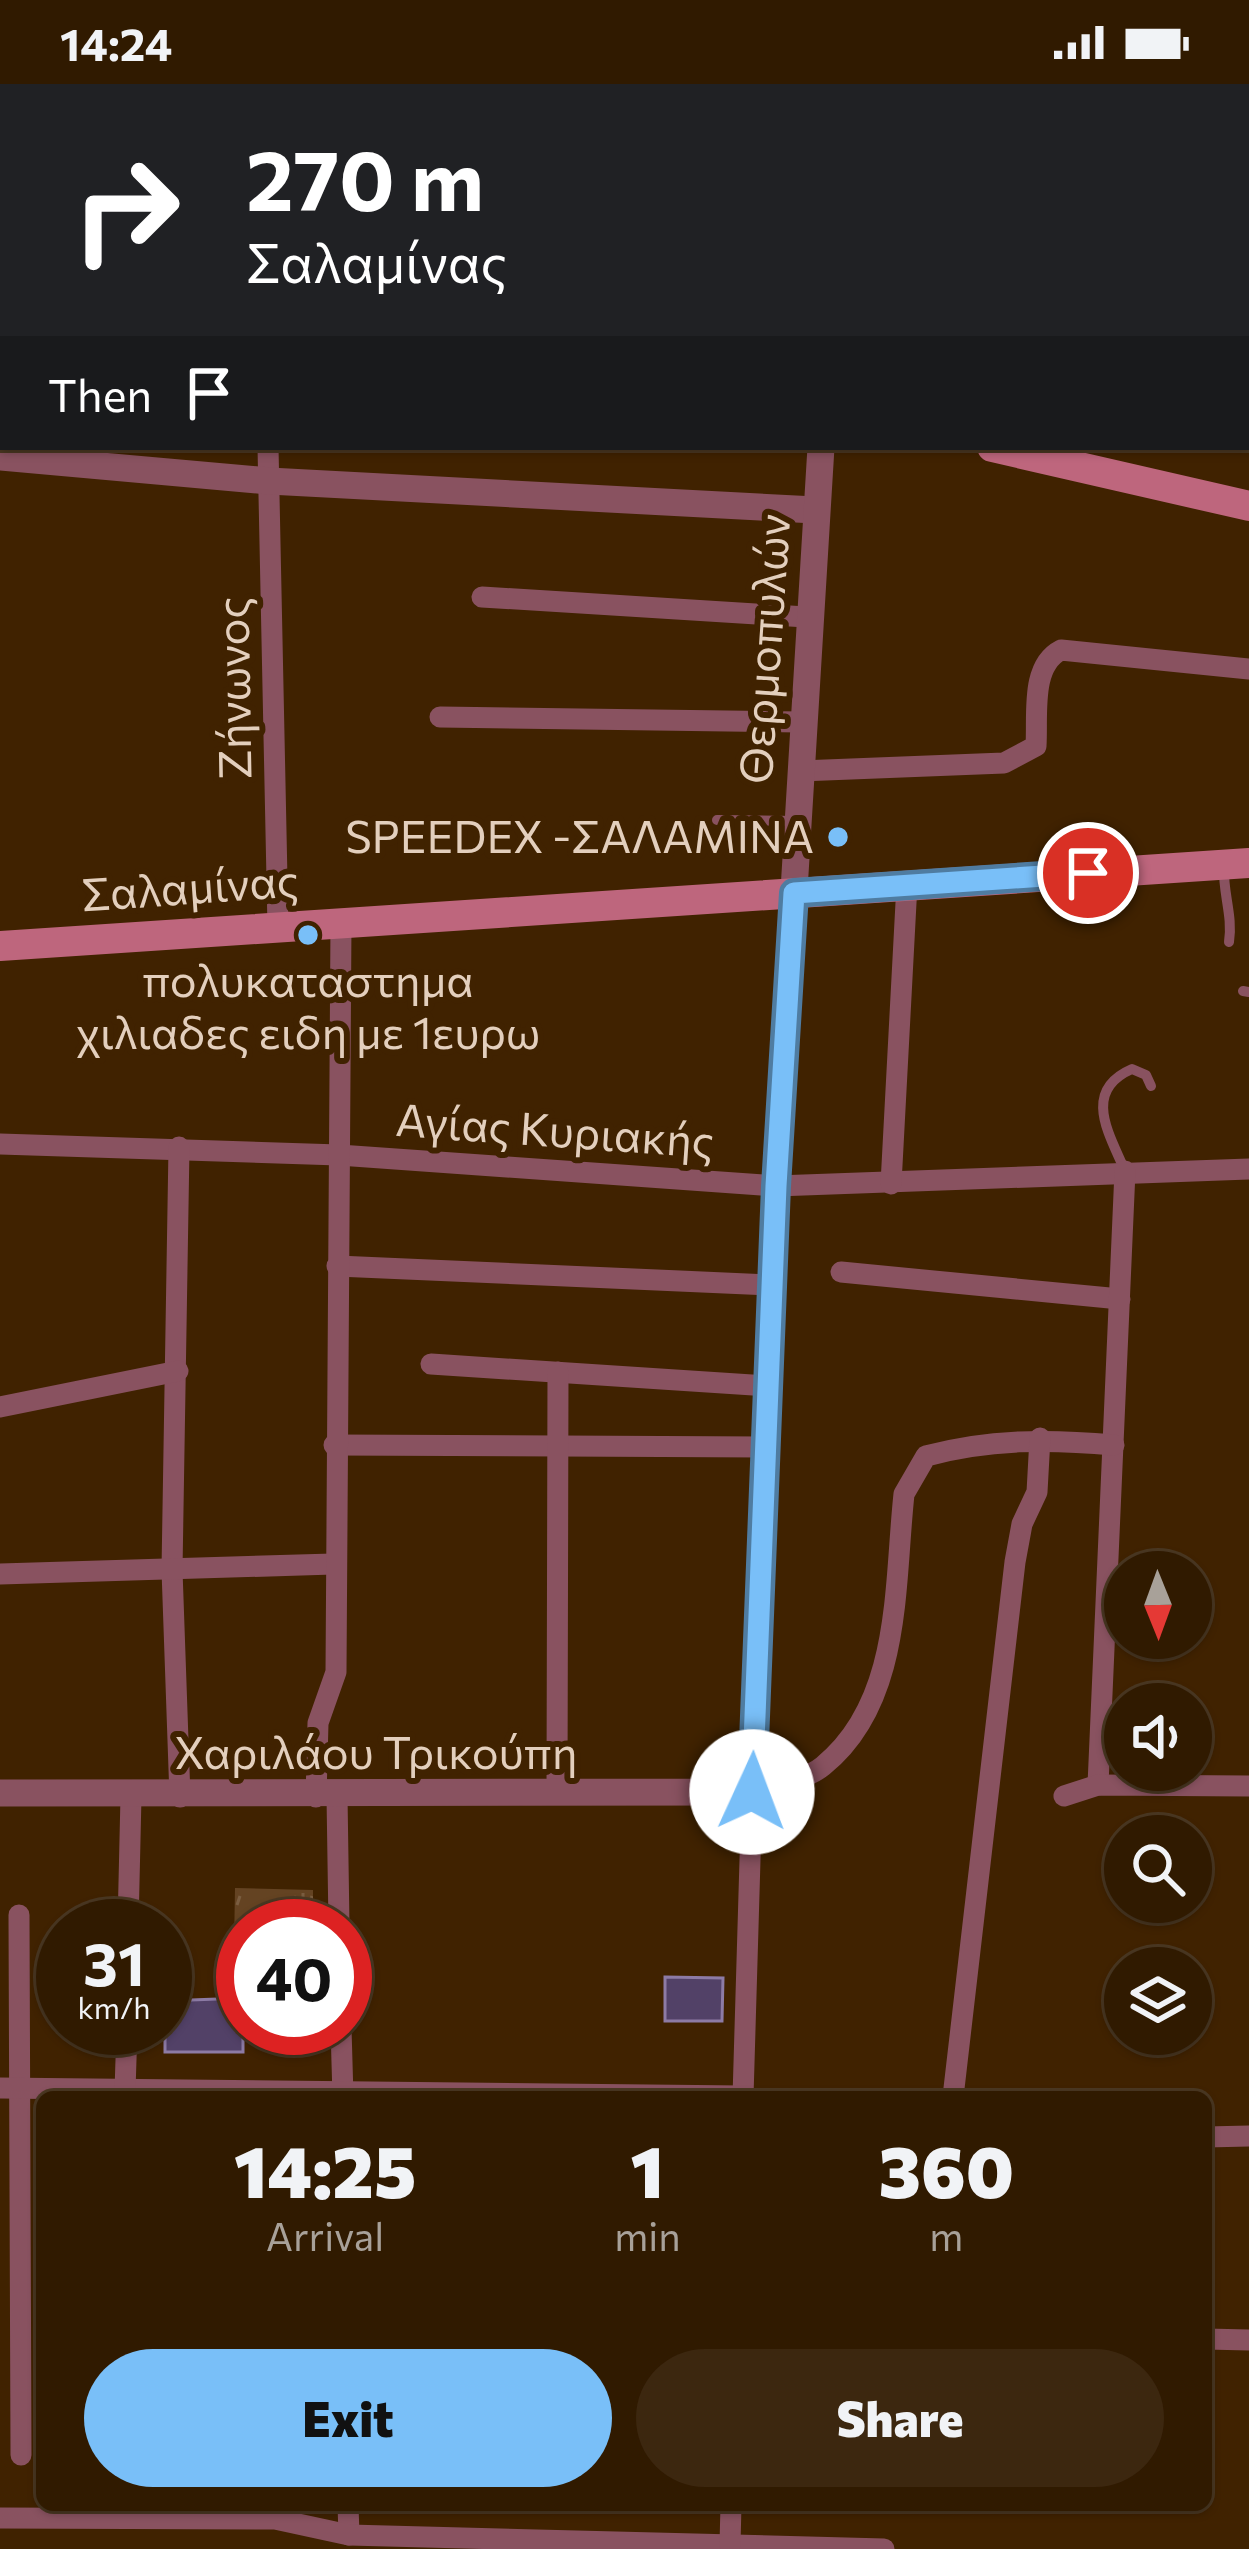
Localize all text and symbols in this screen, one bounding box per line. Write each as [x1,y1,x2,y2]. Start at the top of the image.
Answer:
text: 14:24 [60,15,172,70]
text: 270 m [246,126,484,228]
icon: right [48,132,204,288]
text: Σαλαμίνας [246,228,507,294]
icon: arrive [176,360,242,426]
text: Then [48,366,152,421]
street label: Θερμοπυλών [726,512,799,786]
street label: Ζήνωνος [202,596,261,780]
place label: SPEEDEX -ΣΑΛΑΜΙΝΑ [345,807,814,862]
pin [1037,822,1139,924]
marker: SPEEDEX -ΣΑΛΑΜΙΝΑ [825,824,851,850]
icon: arrive [1055,840,1121,906]
street label: Σαλαμίνας [79,850,300,921]
marker: πολυκαταστημα χιλιαδες ειδη με 1ευρω [295,922,321,948]
place label: πολυκαταστημα χιλιαδες ειδη με 1ευρω [76,951,540,1058]
street label: Αγίας Κυριακής [394,1090,716,1167]
north arrow [1104,1551,1212,1659]
map controls [1104,1551,1212,2055]
button: sound [1104,1683,1212,1791]
street label: Χαριλάου Τρικούπη [174,1723,578,1778]
position arrow [689,1729,815,1855]
button: search [1104,1815,1212,1923]
speed limit sign: 40 [216,1899,372,2055]
text: 31 [83,1925,145,1998]
button: layers [1104,1947,1212,2055]
text: km/h [78,1988,150,2025]
text: 14:25 [234,2125,416,2213]
text: 1 [631,2125,664,2213]
text: 360 [878,2125,1014,2213]
text: Arrival [266,2211,384,2259]
text: min [614,2211,681,2259]
text: m [929,2211,963,2259]
button: Exit [84,2349,612,2487]
button: Share [636,2349,1164,2487]

